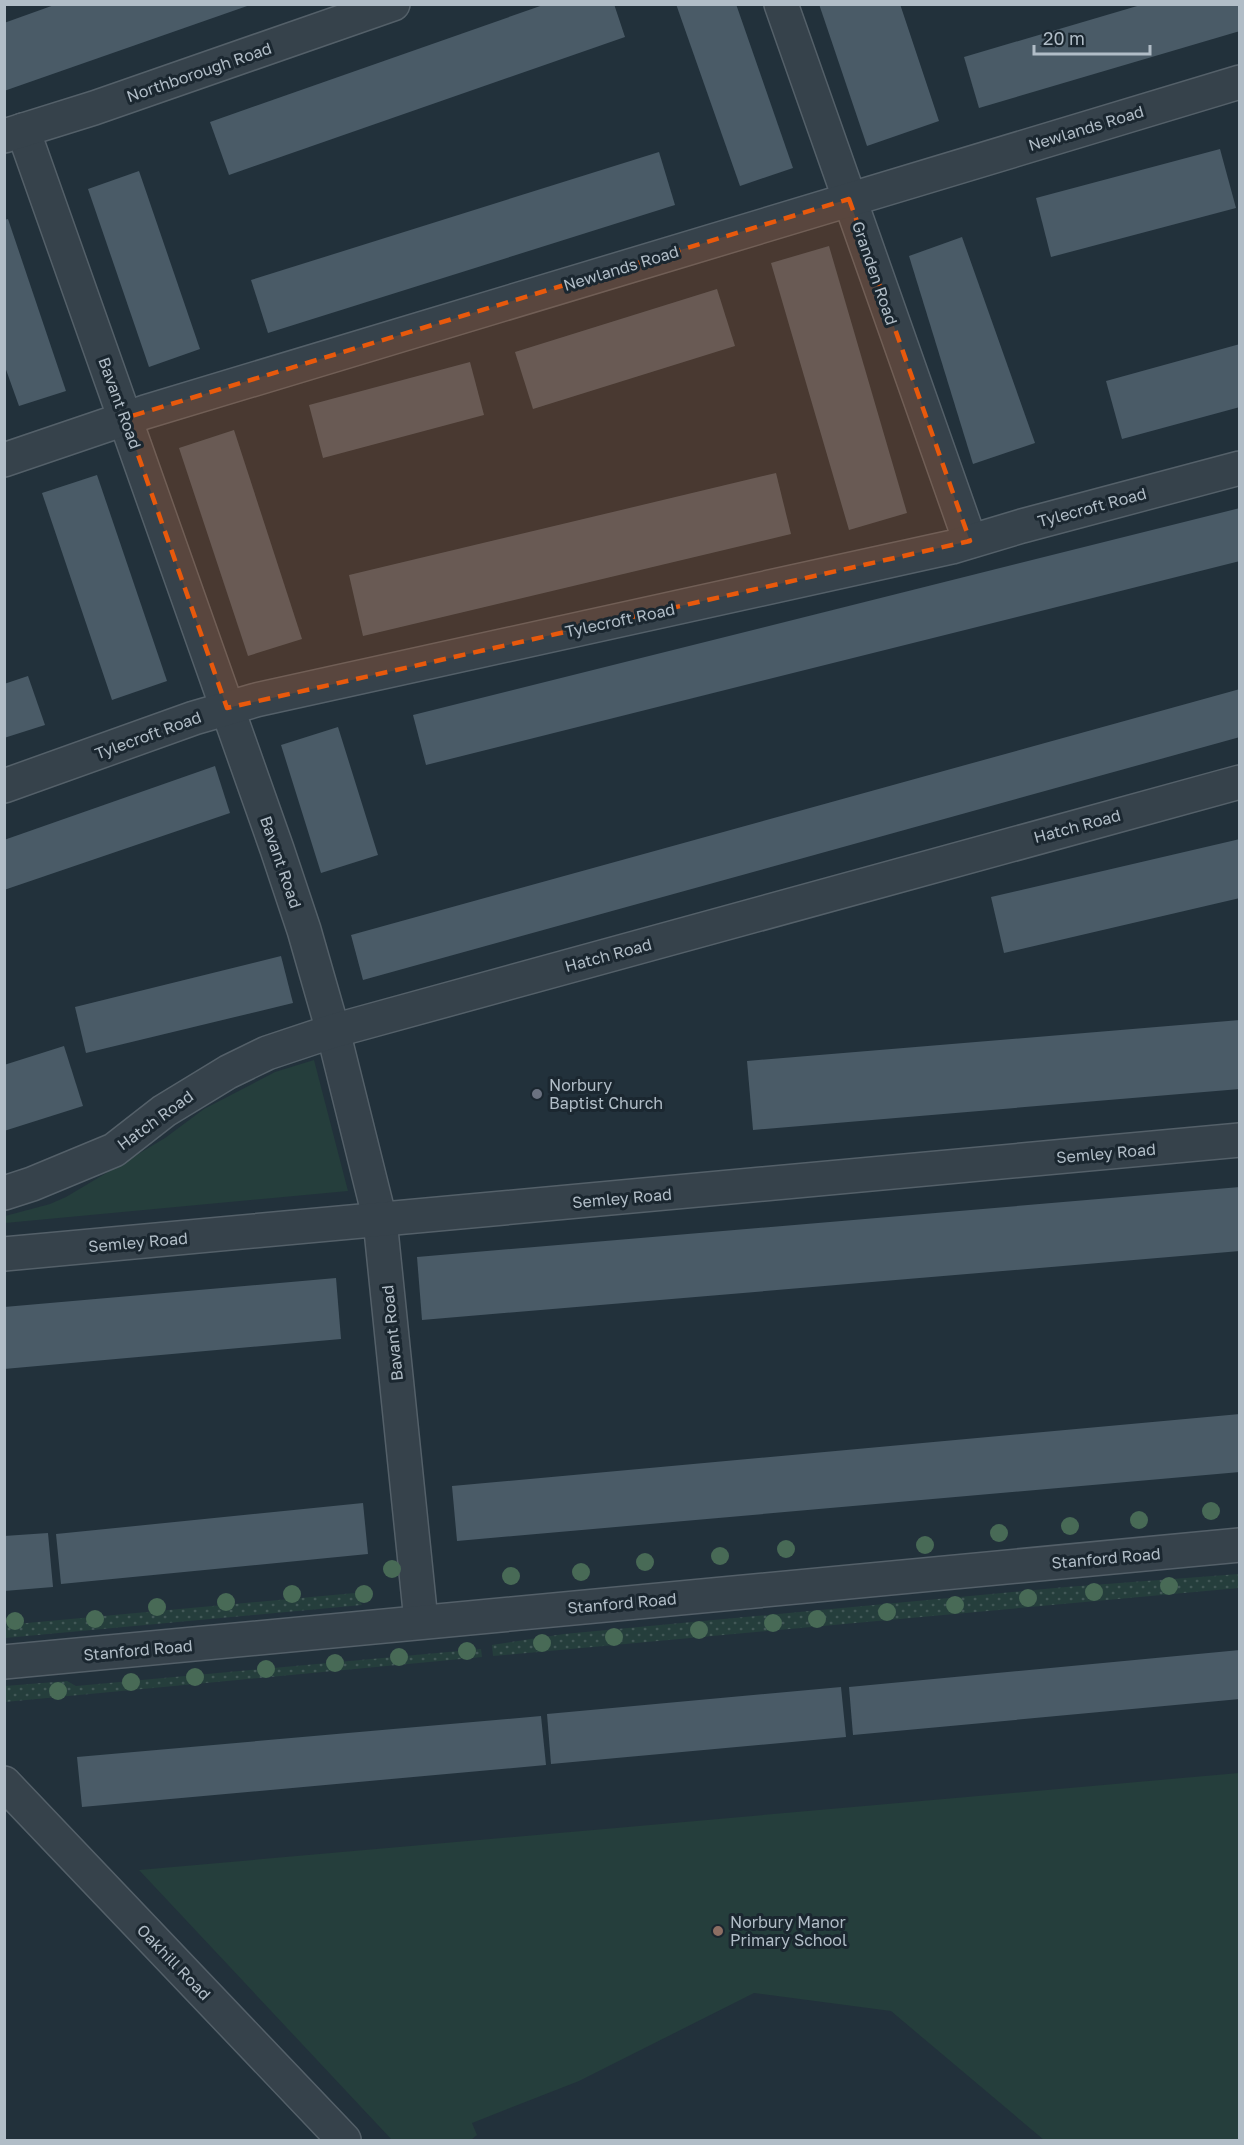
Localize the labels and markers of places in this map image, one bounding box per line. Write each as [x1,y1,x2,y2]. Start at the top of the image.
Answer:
place label: Norbury Baptist Church [549,1075,663,1113]
marker: Norbury Baptist Church [530,1087,544,1101]
place label: Norbury Manor Primary School [730,1912,847,1950]
marker: Norbury Manor Primary School [711,1924,725,1938]

